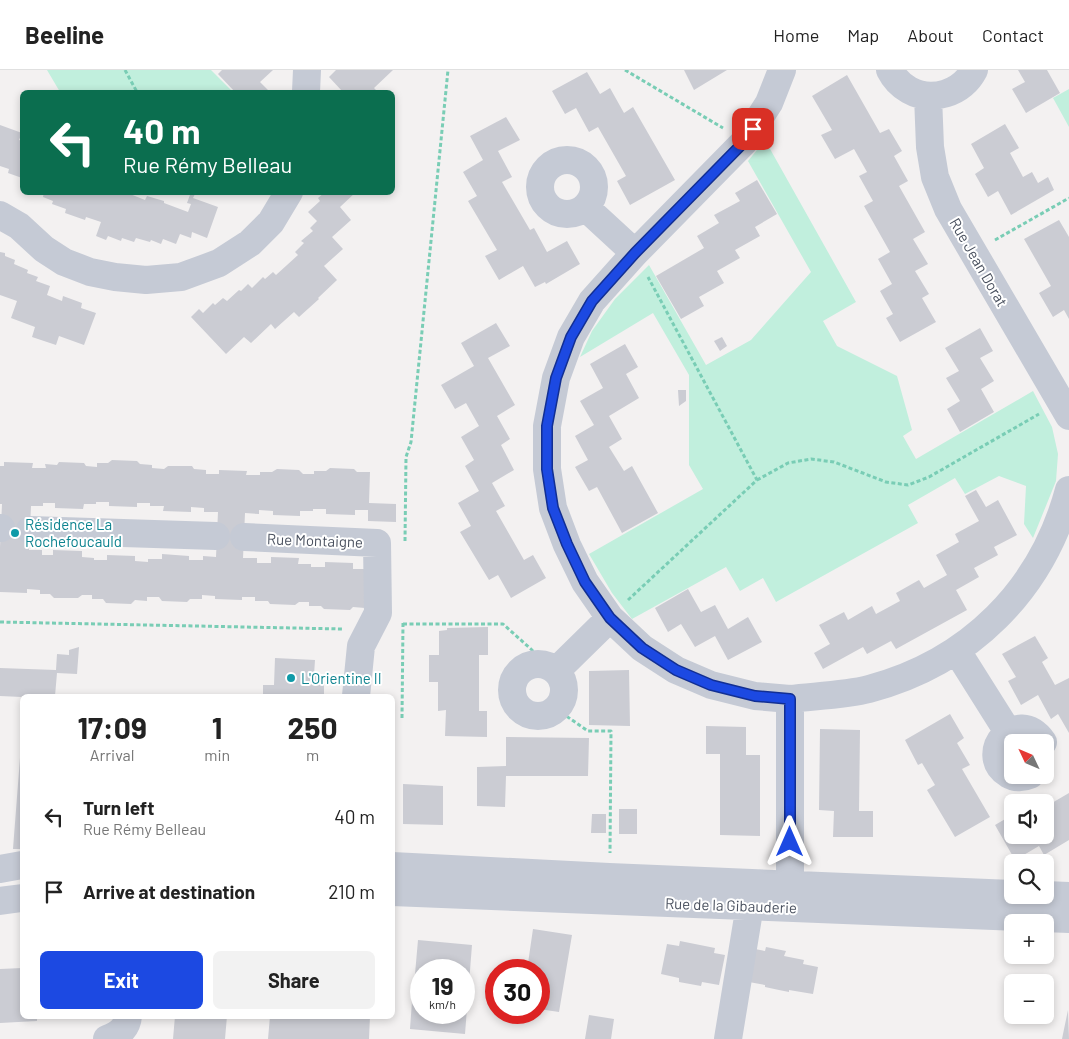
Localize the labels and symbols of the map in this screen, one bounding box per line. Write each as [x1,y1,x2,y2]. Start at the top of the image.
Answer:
pin [732,108,774,150]
street label: Rue Jean Dorat [946,214,1012,310]
place label: Résidence La Rochefoucauld [25,515,122,550]
marker: Résidence La Rochefoucauld [9,527,21,539]
street label: Rue Montaigne [267,529,363,551]
place label: L'Orientine II [301,669,382,687]
marker: L'Orientine II [285,672,297,684]
north arrow [1004,734,1054,784]
position arrow [763,815,815,867]
street label: Rue de la Gibauderie [665,894,797,916]
speed limit sign: 30 [485,959,550,1024]

